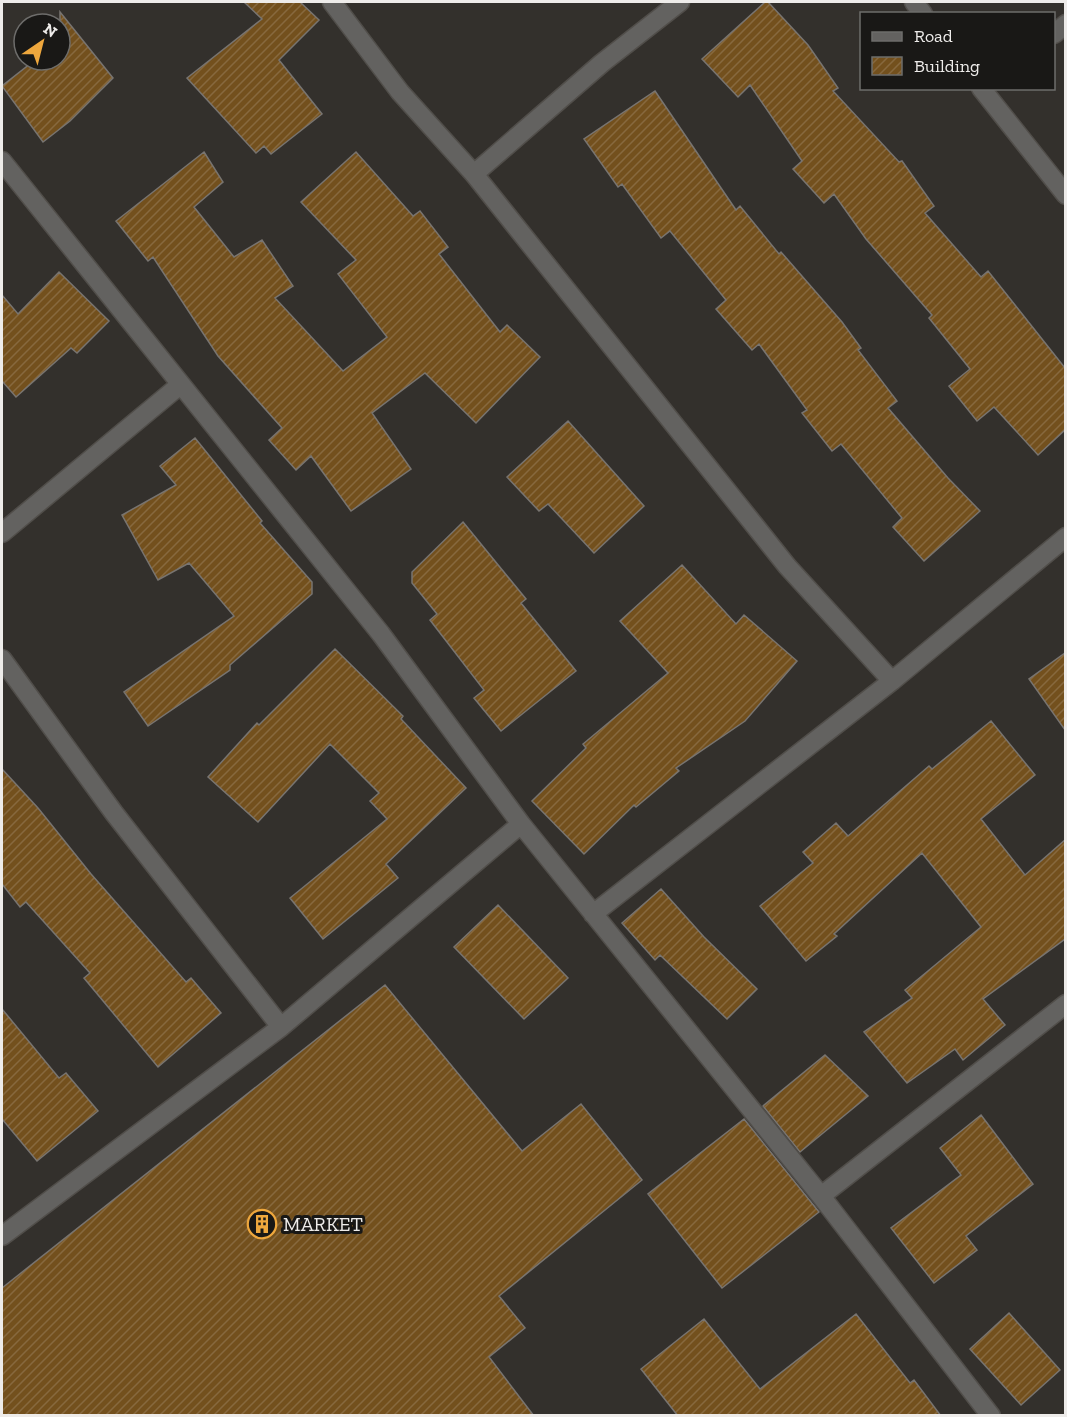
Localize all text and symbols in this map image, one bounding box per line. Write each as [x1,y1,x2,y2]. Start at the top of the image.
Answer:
north arrow [12,12,72,72]
legend [860,12,1055,90]
text: N [40,19,61,41]
text: Road [914,25,953,47]
text: Building [914,55,980,77]
building icon: MARKET [246,1208,278,1240]
place label: MARKET [283,1212,363,1236]

